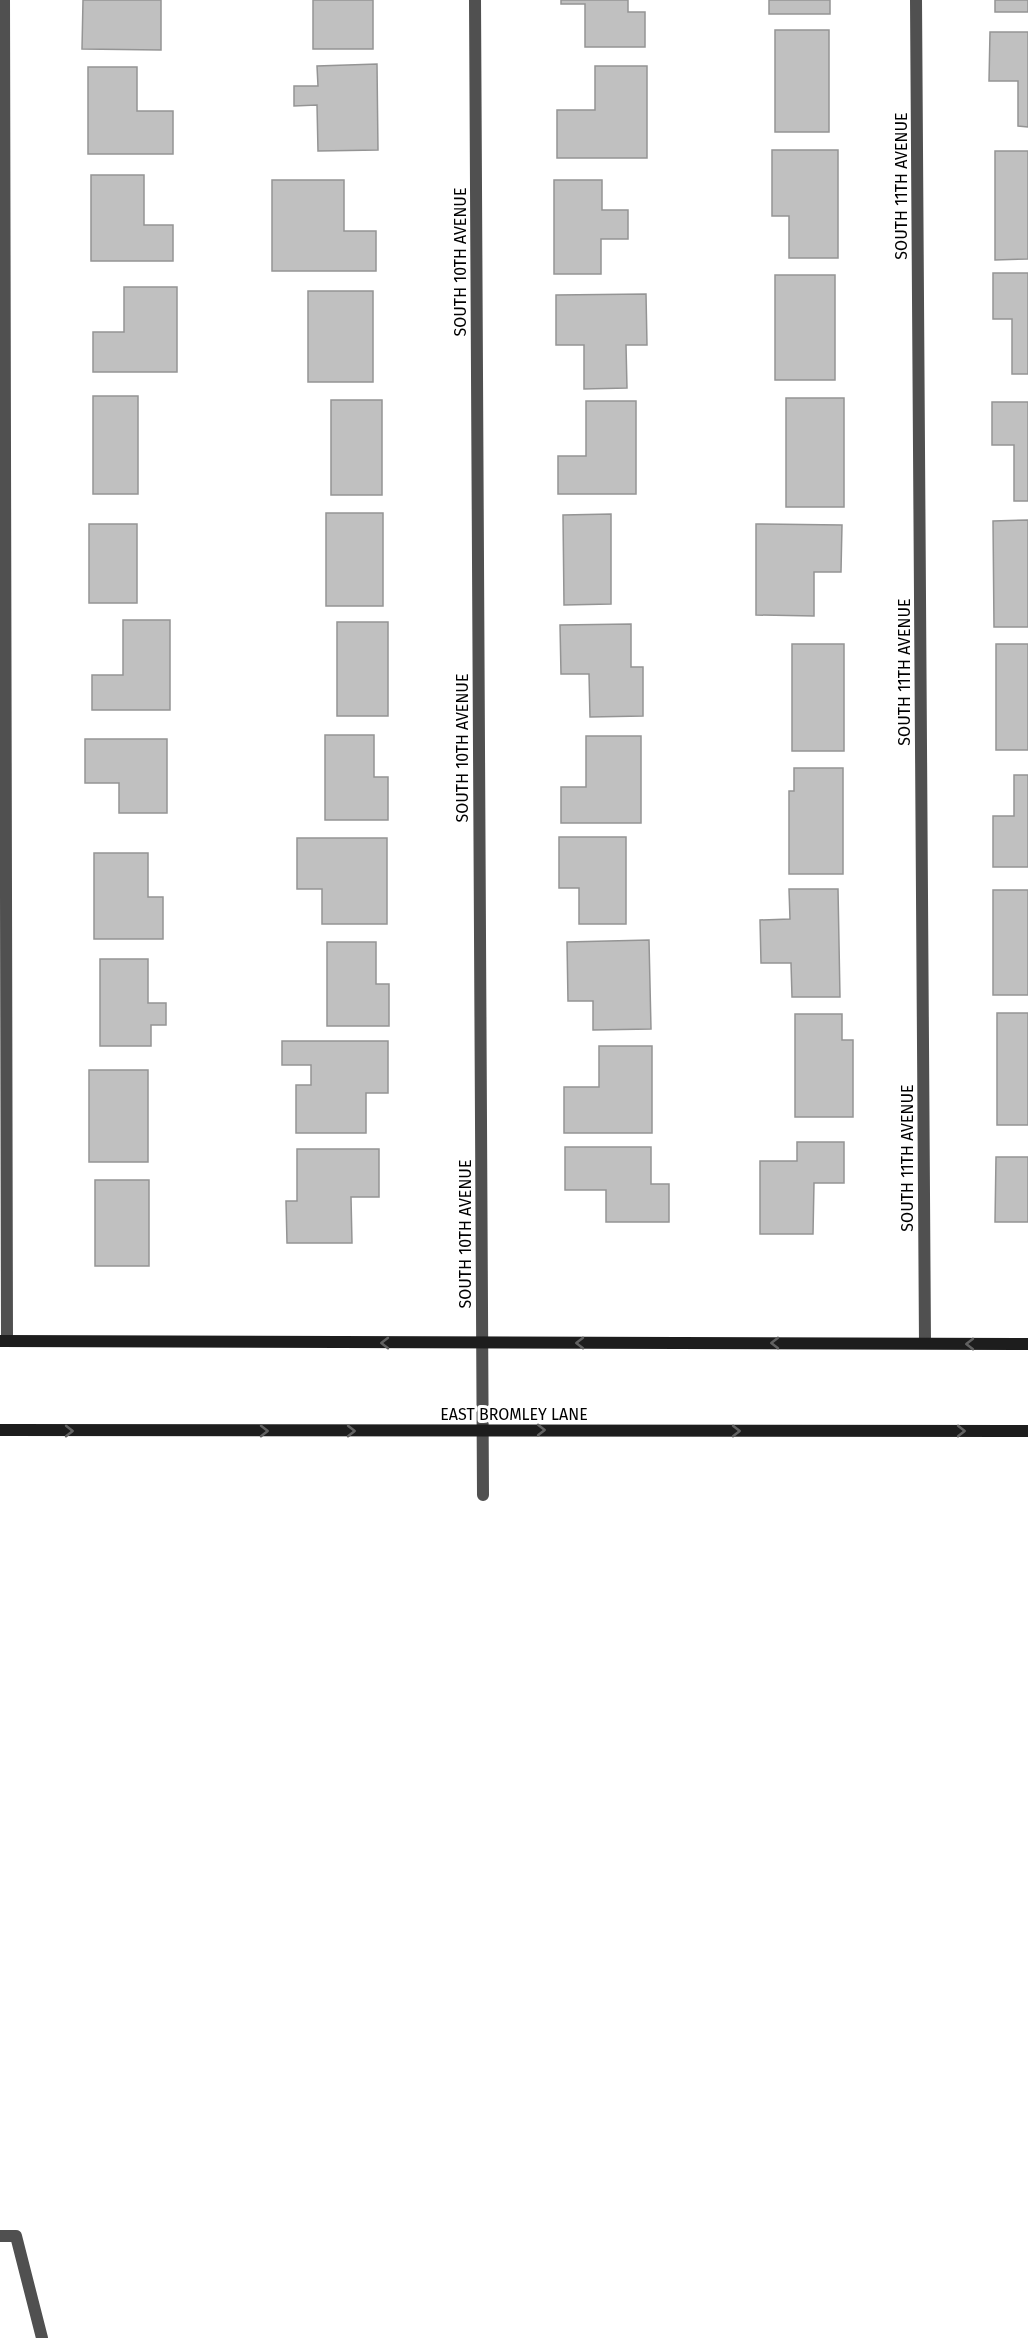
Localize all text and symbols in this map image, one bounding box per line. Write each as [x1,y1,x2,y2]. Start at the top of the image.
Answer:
street label: SOUTH 11TH AVENUE [892,112,911,260]
street label: SOUTH 10TH AVENUE [451,187,470,337]
street label: SOUTH 11TH AVENUE [895,598,914,746]
street label: SOUTH 10TH AVENUE [453,673,472,823]
street label: SOUTH 11TH AVENUE [898,1084,917,1232]
street label: SOUTH 10TH AVENUE [456,1159,475,1309]
one-way arrow [380,1337,389,1349]
one-way arrow [575,1337,584,1349]
one-way arrow [770,1337,779,1349]
one-way arrow [965,1338,974,1350]
street label: EAST BROMLEY LANE [440,1405,588,1424]
one-way arrow [536,1424,545,1436]
one-way arrow [64,1425,73,1437]
one-way arrow [259,1425,268,1437]
one-way arrow [346,1425,355,1437]
one-way arrow [731,1425,740,1437]
one-way arrow [956,1425,965,1437]

